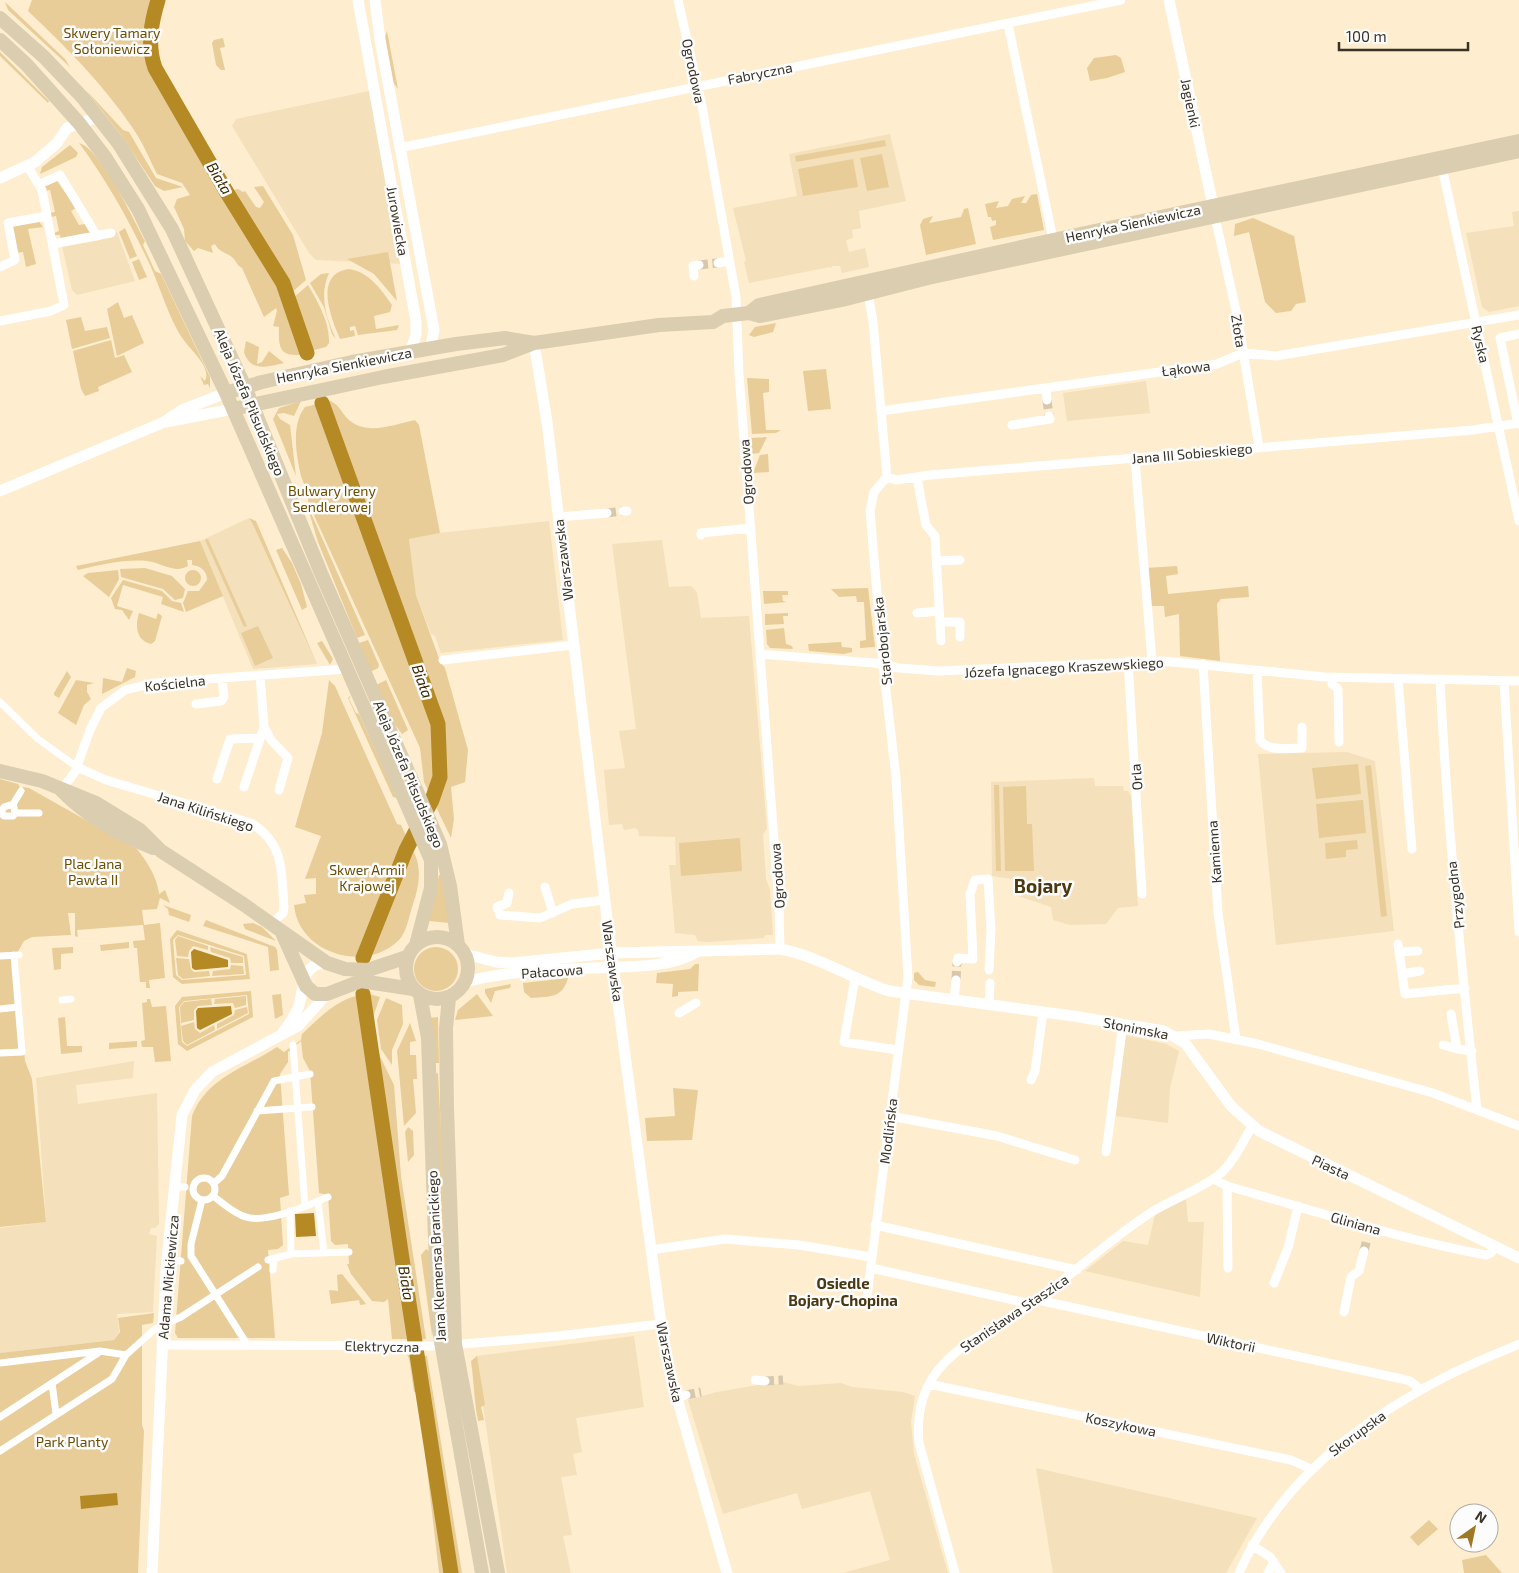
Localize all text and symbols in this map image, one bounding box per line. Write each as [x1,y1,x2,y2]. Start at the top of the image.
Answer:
scale bar [1339,20,1468,52]
park label: Skwery Tamary Sołoniewicz [64,24,161,57]
text: 100 m [1346,27,1387,45]
street label: Ogrodowa [679,37,709,105]
street label: Fabryczna [726,58,794,88]
street label: Jagienki [1177,77,1205,129]
water label: Biała [203,159,237,197]
street label: Jurowiecka [384,185,412,257]
street label: Henryka Sienkiewicza [1064,200,1202,246]
street label: Złota [1228,313,1250,349]
street label: Ryska [1468,324,1494,364]
street label: Aleja Józefa Piłsudskiego [211,326,289,478]
street label: Henryka Sienkiewicza [275,344,413,386]
street label: Łąkowa [1161,357,1211,379]
street label: Ogrodowa [735,439,757,505]
street label: Jana III Sobieskiego [1131,439,1253,467]
park label: Bulwary Ireny Sendlerowej [288,482,376,515]
street label: Warszawska [550,518,576,602]
street label: Starobojarska [869,596,895,686]
street label: Józefa Ignacego Kraszewskiego [964,653,1164,681]
water label: Biała [409,662,437,700]
street label: Kościelna [144,671,206,695]
street label: Aleja Józefa Piłsudskiego [370,698,448,850]
street label: Orla [1127,763,1145,791]
street label: Jana Kilińskiego [156,787,256,835]
street label: Kamienna [1203,820,1225,884]
street label: Ogrodowa [766,843,788,909]
park label: Plac Jana Pawła II [64,855,122,888]
street label: Przygodna [1442,860,1468,930]
park label: Skwer Armii Krajowej [329,861,405,894]
district label: Bojary [1014,874,1072,898]
street label: Warszawska [599,919,627,1003]
street label: Pałacowa [520,960,584,982]
street label: Słonimska [1102,1013,1170,1043]
street label: Modlińska [876,1097,900,1165]
street label: Piasta [1309,1151,1353,1183]
street label: Jana Klemensa Branickiego [423,1170,449,1342]
street label: Gliniana [1329,1208,1383,1238]
street label: Adama Mickiewicza [154,1214,182,1340]
water label: Biała [395,1264,419,1302]
street label: Stanisława Staszica [957,1270,1071,1356]
district label: Osiedle Bojary-Chopina [788,1274,898,1310]
street label: Warszawska [653,1320,687,1404]
street label: Wiktorii [1205,1329,1257,1355]
street label: Elektryczna [344,1337,420,1355]
street label: Skorupska [1325,1407,1389,1459]
street label: Koszykowa [1084,1408,1158,1440]
park label: Park Planty [36,1433,109,1450]
north arrow [1449,1503,1499,1553]
text: N [1472,1507,1490,1527]

